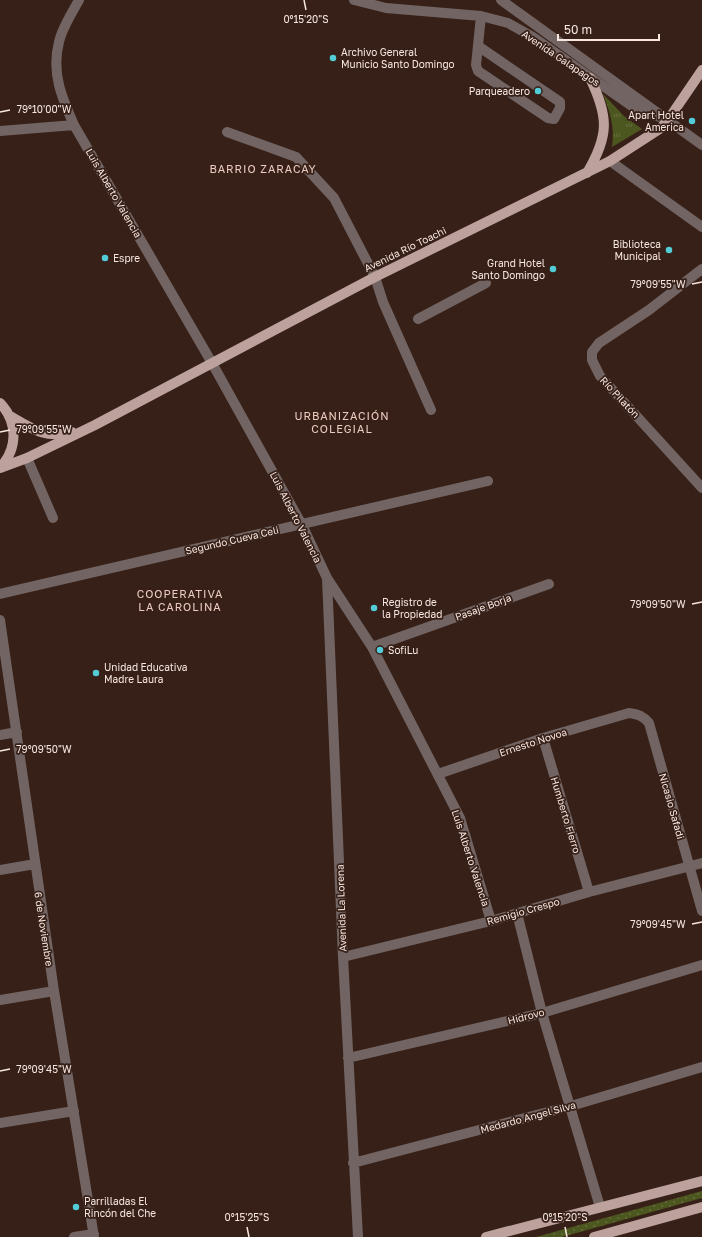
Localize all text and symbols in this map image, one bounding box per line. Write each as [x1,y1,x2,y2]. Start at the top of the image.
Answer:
text: 0°15'20"S [283,13,329,25]
scale bar [558,16,659,42]
text: 50 m [564,22,592,37]
street label: Avenida Galapagos [520,28,602,88]
place label: Archivo General Municio Santo Domingo [341,46,455,70]
marker: Archivo General Municio Santo Domingo [328,53,338,63]
place label: Parqueadero [469,85,530,97]
marker: Parqueadero [533,86,543,96]
text: 79°10'00"W [17,103,72,115]
place label: Apart Hotel America [628,109,684,133]
marker: Apart Hotel America [687,116,697,126]
street label: Luis Alberto Valencia [84,146,144,240]
district label: BARRIO ZARACAY [210,162,317,175]
street label: Avenida Río Toachi [362,224,448,274]
place label: Biblioteca Municipal [613,238,661,262]
marker: Biblioteca Municipal [664,245,674,255]
place label: Espre [113,252,140,264]
marker: Espre [100,253,110,263]
place label: Grand Hotel Santo Domingo [472,257,545,281]
marker: Grand Hotel Santo Domingo [548,264,558,274]
text: 79°09'55"W [631,278,686,290]
street label: Río Pilatón [598,374,642,420]
district label: URBANIZACIÓN COLEGIAL [294,409,390,435]
text: 79°09'55"W [17,423,72,435]
street label: Luis Alberto Valencia [268,469,324,565]
street label: Segundo Cueva Celi [184,523,280,557]
district label: COOPERATIVA LA CAROLINA [137,587,223,613]
street label: Pasaje Borja [453,591,513,623]
place label: Registro de la Propiedad [382,596,442,620]
text: 79°09'50"W [630,598,686,610]
marker: Registro de la Propiedad [369,603,379,613]
place label: SofiLu [388,644,418,656]
marker: SofiLu [375,645,385,655]
place label: Unidad Educativa Madre Laura [104,661,187,685]
marker: Unidad Educativa Madre Laura [91,668,101,678]
street label: Ernesto Novoa [498,725,568,759]
text: 79°09'50"W [16,743,72,755]
street label: Nicasio Safadi [657,772,687,840]
street label: Humberto Fierro [549,775,583,855]
street label: Luis Alberto Valencia [450,808,492,908]
street label: Avenida La Lorena [333,864,349,952]
street label: 6 de Noviembre [32,891,56,967]
street label: Remigio Crespo [485,895,561,927]
text: 79°09'45"W [630,918,686,930]
street label: Hidrovo [506,1006,546,1026]
text: 79°09'45"W [16,1063,72,1075]
street label: Medardo Angel Silva [479,1098,577,1136]
place label: Parrilladas El Rincón del Che [84,1195,156,1219]
marker: Parrilladas El Rincón del Che [71,1202,81,1212]
text: 0°15'25"S [225,1211,269,1223]
text: 0°15'20"S [542,1211,588,1223]

